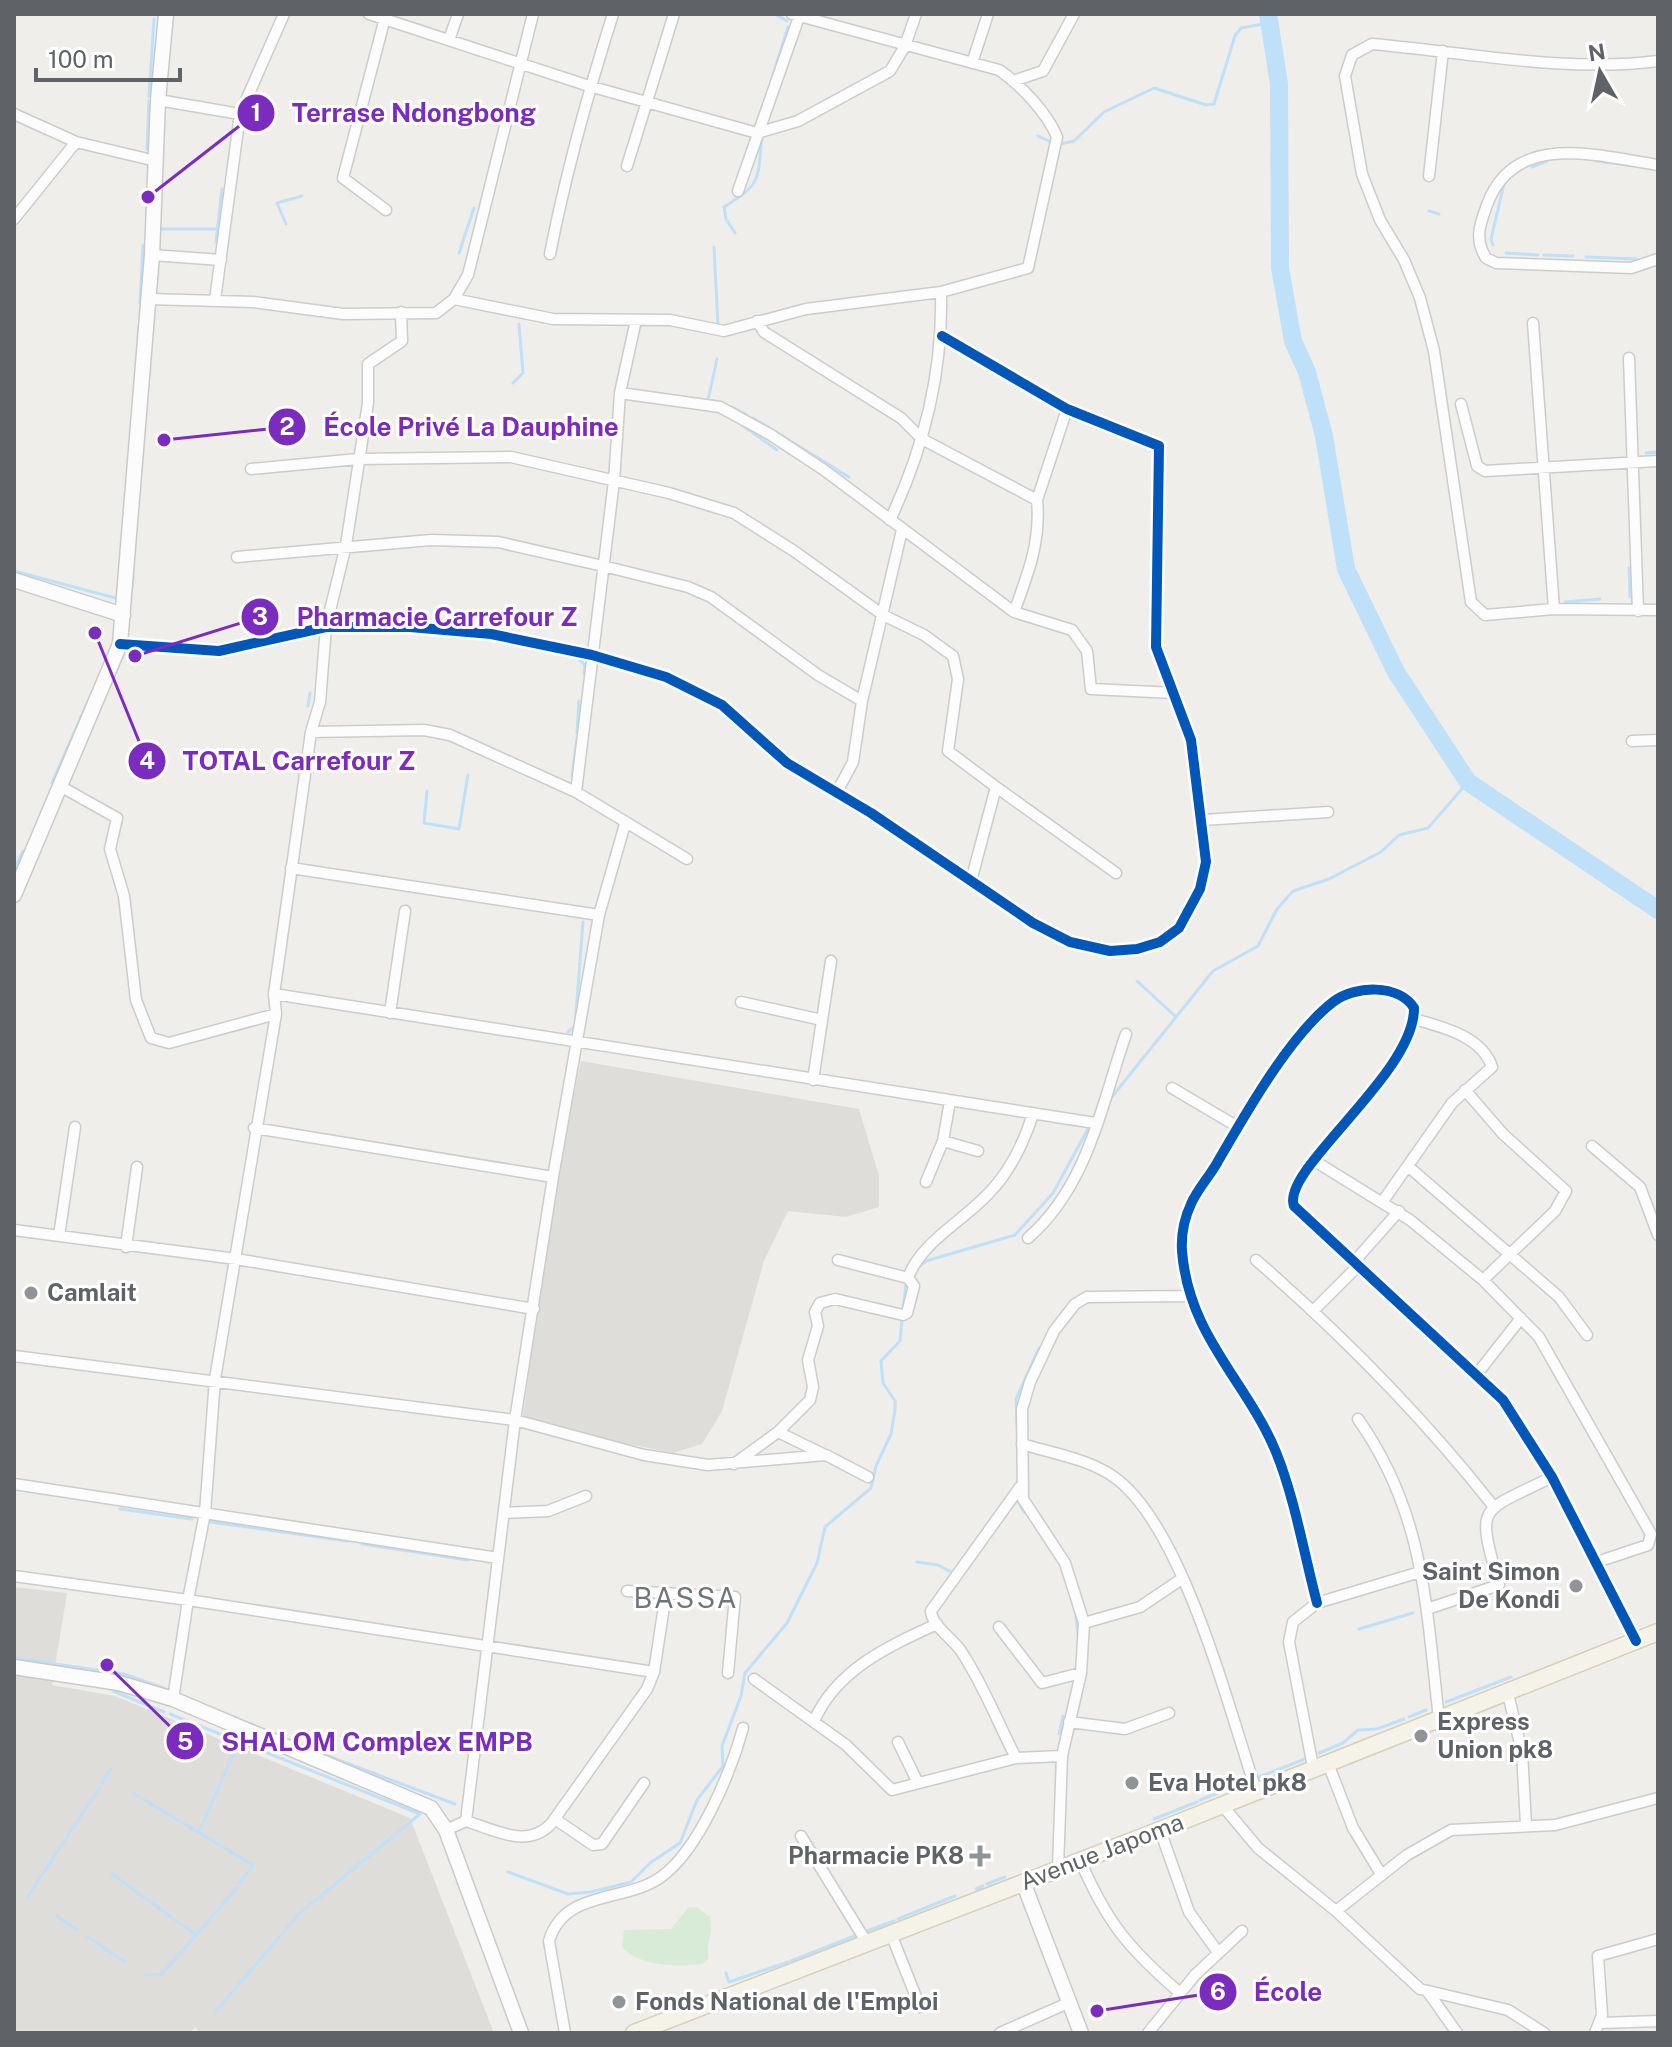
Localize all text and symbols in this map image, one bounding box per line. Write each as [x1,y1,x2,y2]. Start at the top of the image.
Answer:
scale bar [36,32,180,82]
north arrow [1560,32,1640,112]
text: N [1586,38,1607,66]
text: 100 m [48,45,114,73]
callout: Terrase Ndongbong [236,88,552,138]
text: Terrase Ndongbong [292,97,536,128]
text: 1 [251,98,261,126]
callout: École Privé La Dauphine [267,402,635,452]
text: École Privé La Dauphine [323,411,619,442]
text: 2 [279,412,295,440]
callout: Pharmacie Carrefour Z [240,592,593,642]
text: Pharmacie Carrefour Z [296,601,578,632]
text: 3 [252,602,268,630]
callout: TOTAL Carrefour Z [127,736,432,786]
text: TOTAL Carrefour Z [182,745,416,776]
text: 4 [139,746,155,774]
place label: Camlait [47,1278,137,1306]
marker: Camlait [22,1284,40,1302]
place label: Saint Simon De Kondi [1422,1557,1560,1613]
marker: Saint Simon De Kondi [1567,1577,1585,1595]
district label: BASSA [633,1581,739,1614]
place label: Express Union pk8 [1437,1707,1553,1763]
callout: SHALOM Complex EMPB [165,1716,549,1766]
text: SHALOM Complex EMPB [221,1726,533,1757]
text: 5 [177,1727,193,1755]
marker: Express Union pk8 [1412,1727,1430,1745]
place label: Eva Hotel pk8 [1148,1768,1307,1796]
marker: Eva Hotel pk8 [1123,1774,1141,1792]
street label: Avenue Japoma [1016,1807,1187,1895]
place label: Pharmacie PK8 [788,1841,964,1869]
marker: Pharmacie PK8 [971,1847,989,1865]
callout: École [1198,1967,1338,2017]
text: École [1254,1976,1322,2007]
text: 6 [1210,1977,1226,2005]
place label: Fonds National de l'Emploi [635,1987,939,2015]
marker: Fonds National de l'Emploi [610,1993,628,2011]

